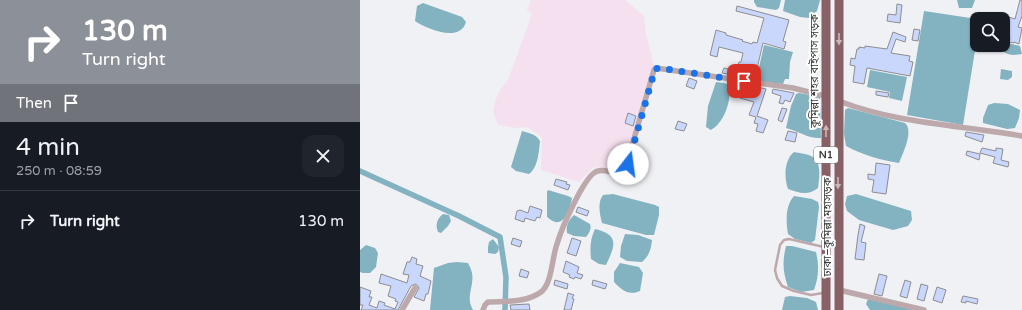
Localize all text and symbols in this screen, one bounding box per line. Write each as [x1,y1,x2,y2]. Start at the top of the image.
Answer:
map controls [970,12,1010,52]
button: search [970,12,1010,52]
text: 130 m [82,14,168,48]
street label: কুমিল্লা শহর বাইপাস সড়ক [808,14,821,129]
icon: right [16,16,68,68]
one-way arrow [836,33,842,46]
text: Turn right [82,48,166,70]
pin [727,64,761,98]
icon: arrive [733,70,755,92]
icon: arrive [60,92,82,114]
text: Then [16,94,52,112]
one-way arrow [823,124,829,137]
text: 4 min [16,133,80,162]
button: close [302,135,344,177]
position arrow [607,143,649,185]
road number: N1 [814,147,838,163]
text: 250 m · 08:59 [16,163,102,179]
street label: ঢাকা–কুমিল্লা মহাসড়ক [821,177,834,278]
one-way arrow [835,177,841,190]
icon: right [16,210,38,232]
text: Turn right [50,212,120,230]
text: 130 m [298,212,344,230]

